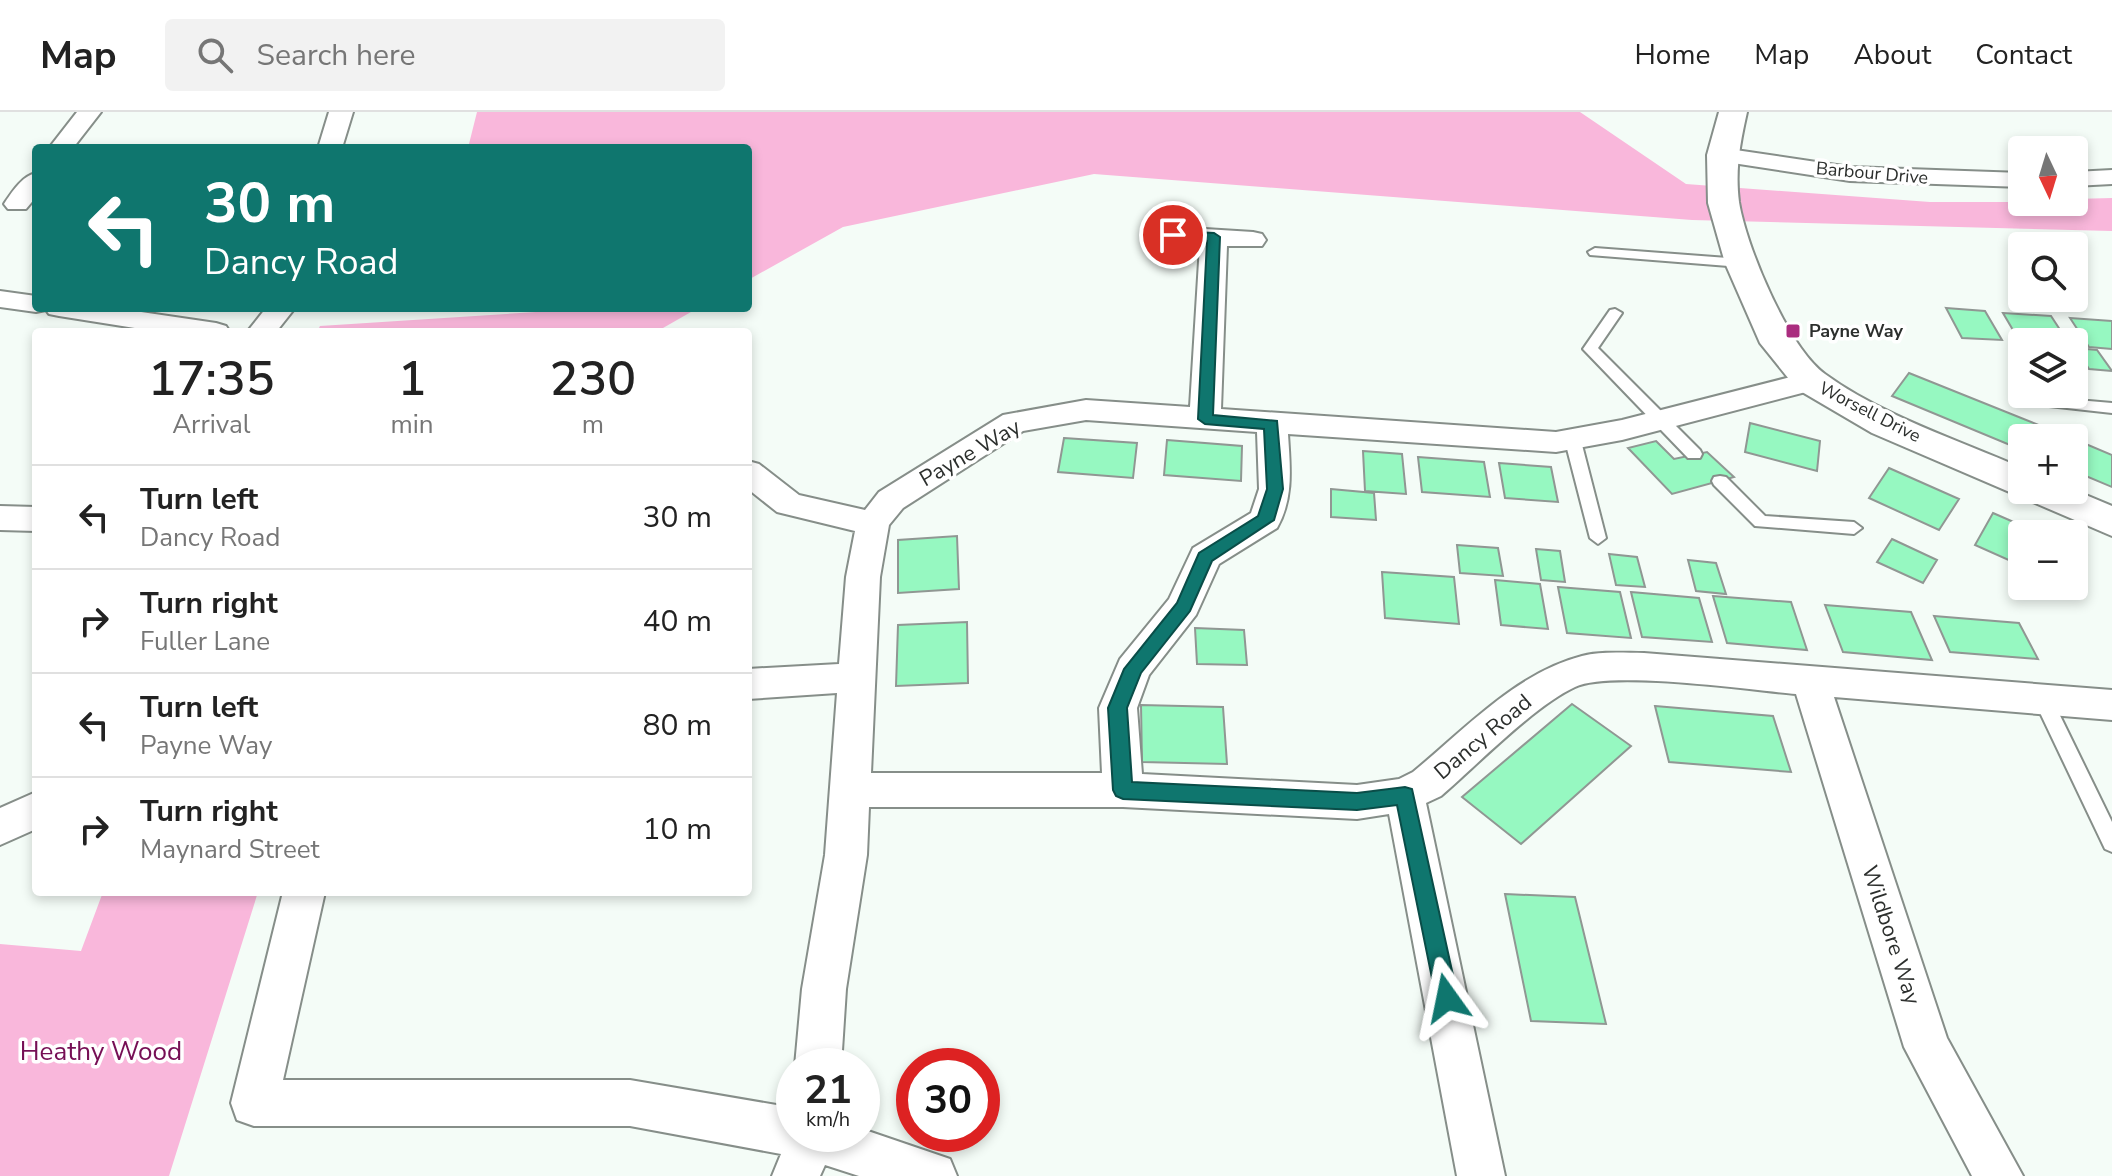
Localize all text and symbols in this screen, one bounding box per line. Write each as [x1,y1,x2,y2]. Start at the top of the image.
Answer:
search box [165,19,725,91]
text: Map [40,30,117,81]
icon: search [193,33,237,77]
text: Search here [257,35,416,76]
text: Home [1635,36,1710,74]
text: Map [1754,36,1809,74]
text: About [1853,36,1931,74]
text: Contact [1975,36,2072,74]
north arrow [2008,136,2088,216]
map controls [2008,136,2088,600]
street label: Barbour Drive [1815,156,1929,190]
text: 30 m [204,165,335,242]
icon: left [72,176,176,280]
pin [1139,201,1207,269]
icon: arrive [1151,213,1195,257]
button: search [2008,232,2088,312]
text: Dancy Road [204,238,399,287]
place label: Payne Way [1809,319,1903,343]
marker: Payne Way [1784,322,1802,340]
button: layers [2008,328,2088,408]
text: 17:35 [148,346,275,412]
text: 1 [398,346,426,412]
text: 230 [550,346,636,412]
street label: Worsell Drive [1815,376,1925,448]
text: Arrival [172,407,250,442]
text: min [391,407,434,442]
text: m [582,407,604,442]
street label: Payne Way [914,412,1027,494]
button: + [2008,424,2088,504]
text: Turn left [140,479,258,520]
icon: left [72,495,116,539]
text: 30 m [643,497,712,538]
text: Dancy Road [140,520,281,555]
button: − [2008,520,2088,600]
text: Turn right [140,583,278,624]
icon: right [72,599,116,643]
text: 40 m [643,601,712,642]
text: Fuller Lane [140,624,270,659]
text: Turn left [140,687,258,728]
street label: Dancy Road [1428,687,1538,787]
icon: left [72,703,116,747]
text: 80 m [643,705,712,746]
text: Payne Way [140,728,272,763]
text: Turn right [140,791,278,832]
icon: right [72,807,116,851]
text: 10 m [643,809,712,850]
text: Maynard Street [140,832,320,867]
street label: Wildbore Way [1854,862,1928,1009]
position arrow [1405,956,1489,1040]
park label: Heathy Wood [20,1034,182,1069]
speed limit sign: 30 [896,1048,1000,1152]
text: 21 [804,1063,852,1117]
text: km/h [806,1106,850,1133]

